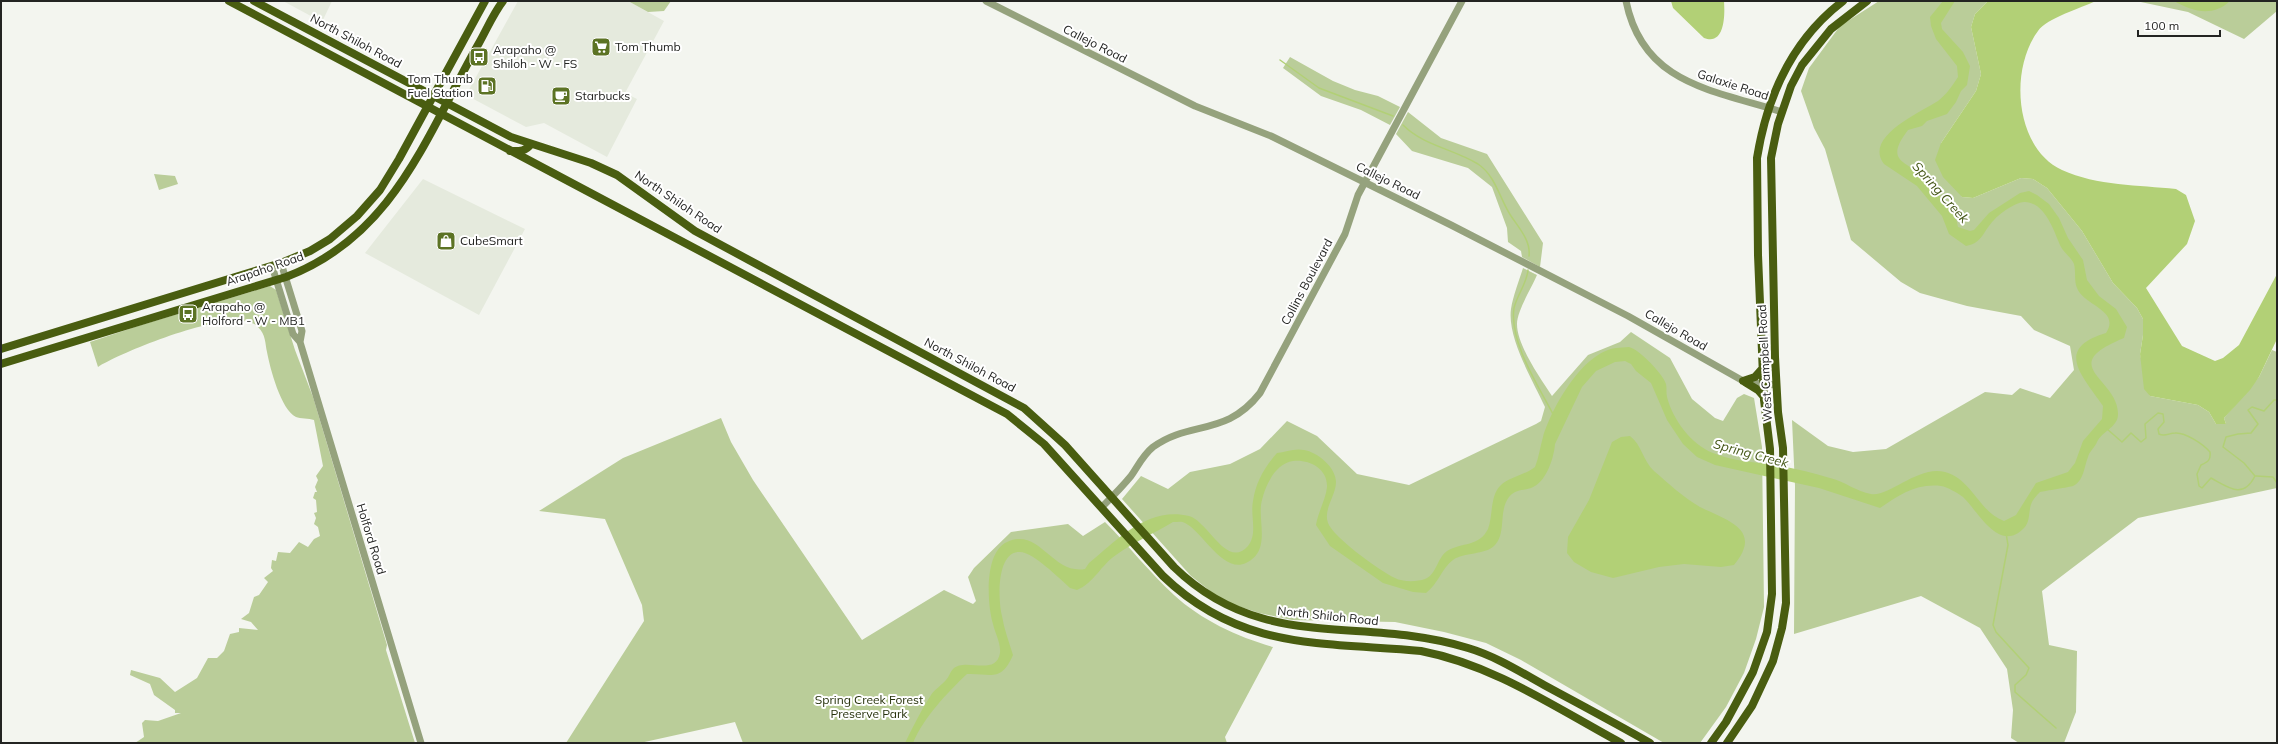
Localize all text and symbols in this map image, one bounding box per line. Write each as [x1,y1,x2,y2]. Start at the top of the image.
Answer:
street label: North Shiloh Road [308,10,405,71]
scale bar [2138,12,2220,38]
text: 100 m [2144,18,2179,33]
street label: Callejo Road [1061,21,1130,66]
supermarket icon: Tom Thumb [590,36,612,58]
place label: Tom Thumb [615,39,681,54]
place label: Arapaho @ Shiloh - W - FS [493,42,577,71]
bus stop icon: Arapaho @ Shiloh - W - FS [468,46,490,68]
street label: Galaxie Road [1695,66,1771,103]
place label: Tom Thumb Fuel Station [407,71,473,100]
fuel station icon: Tom Thumb Fuel Station [476,75,498,97]
cafe icon: Starbucks [550,85,572,107]
place label: Starbucks [575,88,630,103]
water label: Spring Creek [1909,158,1973,226]
street label: Callejo Road [1354,159,1423,203]
street label: North Shiloh Road [632,167,725,236]
shop icon: CubeSmart [435,230,457,252]
place label: CubeSmart [460,233,523,248]
street label: Collins Boulevard [1278,236,1336,327]
street label: Arapaho Road [224,248,306,289]
place label: Arapaho @ Holford - W - MB1 [202,299,305,328]
bus stop icon: Arapaho @ Holford - W - MB1 [177,303,199,325]
street label: West Campbell Road [1754,304,1775,422]
street label: Callejo Road [1642,306,1710,353]
street label: North Shiloh Road [922,334,1019,395]
water label: Spring Creek [1712,435,1791,471]
street label: Holford Road [354,501,389,576]
street label: North Shiloh Road [1277,603,1379,628]
park label: Spring Creek Forest Preserve Park [815,692,923,721]

